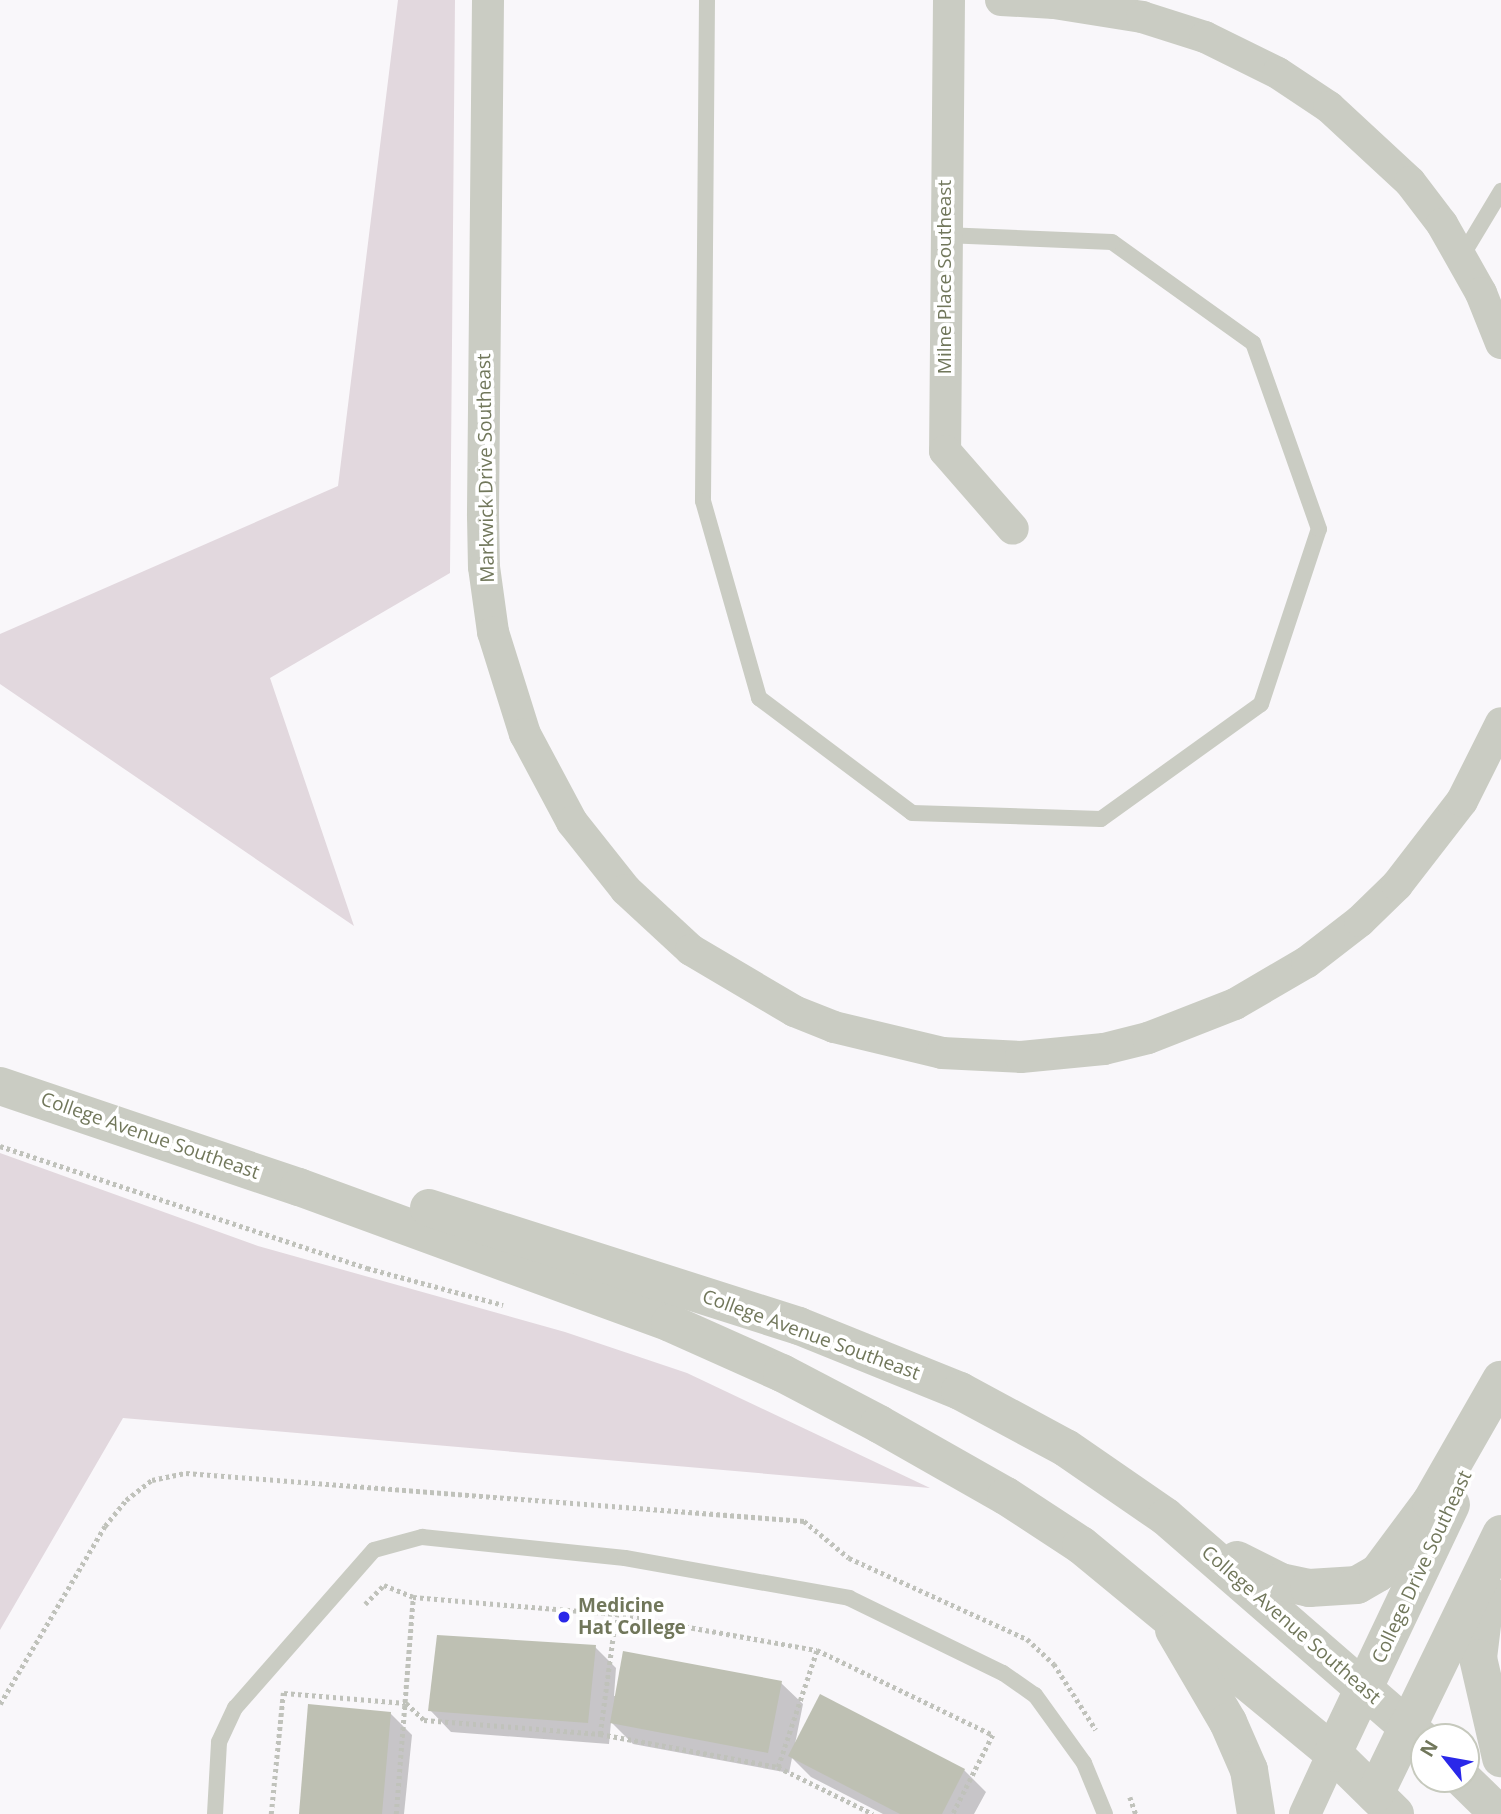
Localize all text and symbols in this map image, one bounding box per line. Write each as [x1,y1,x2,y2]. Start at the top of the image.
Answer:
street label: Milne Place Southeast [934,180,956,374]
street label: Markwick Drive Southeast [473,353,499,583]
street label: College Avenue Southeast [38,1088,262,1184]
street label: College Avenue Southeast [699,1285,923,1385]
street label: College Drive Southeast [1367,1467,1477,1667]
street label: College Avenue Southeast [1197,1541,1385,1709]
place label: Medicine Hat College [578,1595,686,1639]
marker: Medicine Hat College [556,1609,572,1625]
north arrow [1410,1723,1480,1793]
text: N [1414,1735,1444,1762]

